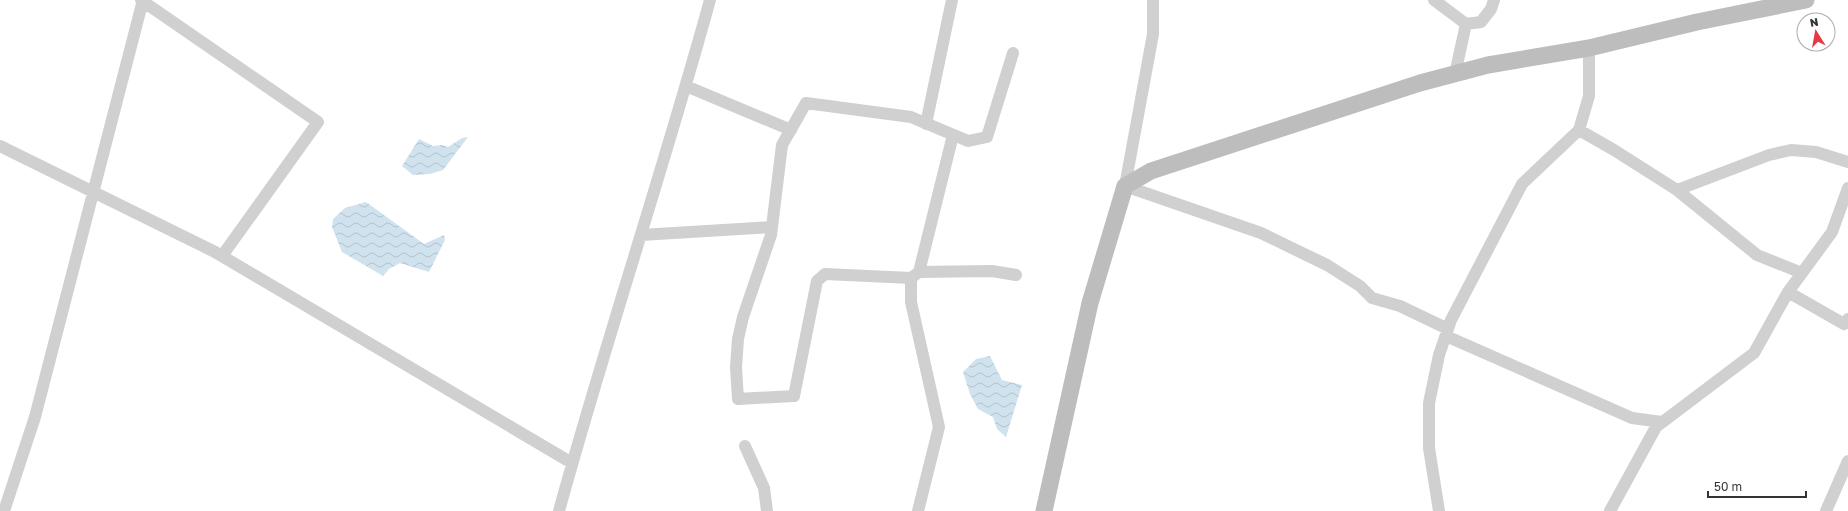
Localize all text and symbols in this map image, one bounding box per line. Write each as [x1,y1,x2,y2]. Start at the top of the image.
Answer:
north arrow [1796,12,1836,52]
text: N [1809,15,1819,29]
scale bar [1708,473,1806,499]
text: 50 m [1714,479,1742,494]

